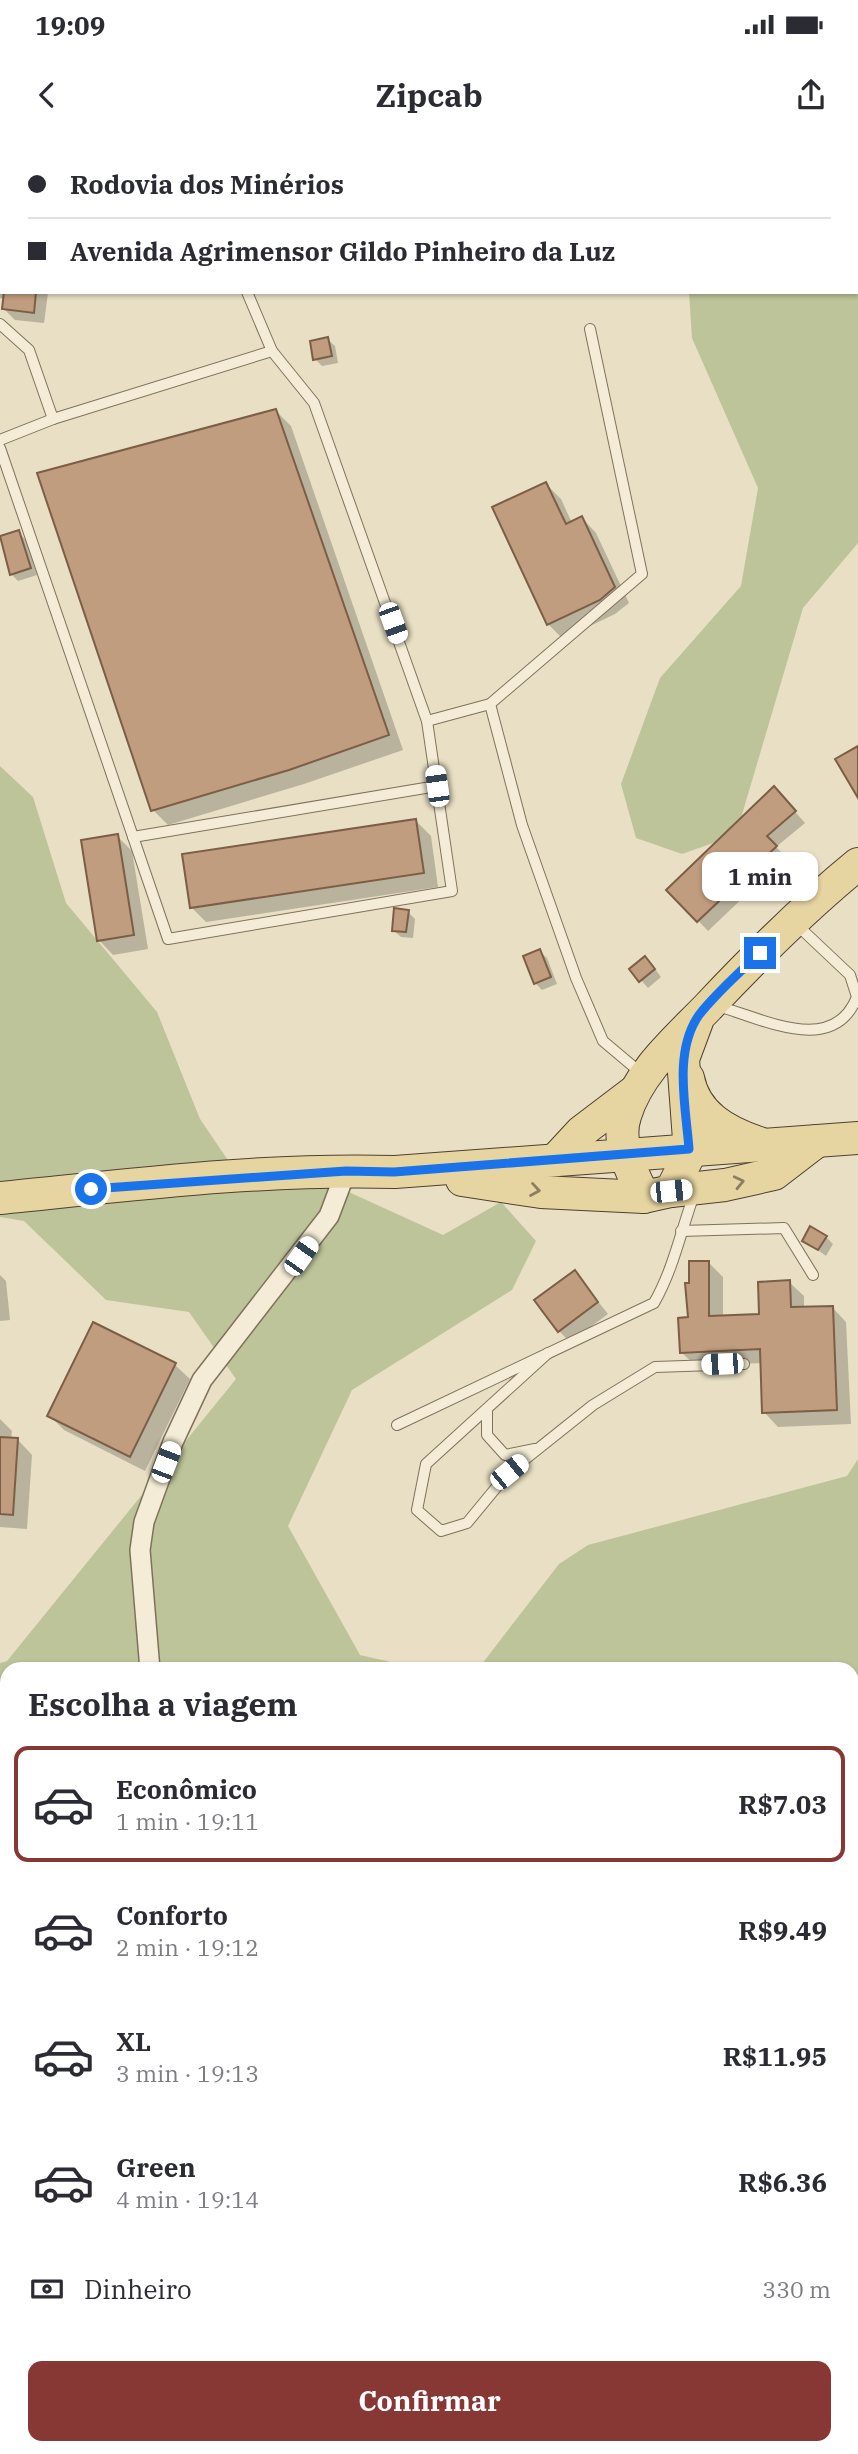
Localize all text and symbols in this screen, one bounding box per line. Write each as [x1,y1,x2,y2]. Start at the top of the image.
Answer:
text: 19:09 [35,8,105,42]
text: Zipcab [375,74,483,116]
icon: back [28,76,66,114]
icon: share [792,76,830,114]
text: Rodovia dos Minérios [70,167,344,201]
text: Avenida Agrimensor Gildo Pinheiro da Luz [70,234,615,268]
car [376,600,411,646]
car [424,764,451,808]
callout: 1 min [702,852,818,900]
text: 1 min [728,861,792,891]
route end [744,937,776,969]
route start [75,1173,107,1205]
one-way arrow [733,1176,745,1190]
car [650,1178,693,1204]
one-way arrow [529,1183,541,1198]
car [281,1233,322,1279]
car [701,1353,744,1375]
car [149,1439,184,1485]
car [487,1451,532,1493]
text: Escolha a viagem [28,1683,298,1725]
text: Econômico [116,1772,257,1806]
icon: car [32,1773,95,1836]
text: R$7.03 [738,1787,827,1821]
text: 1 min · 19:11 [116,1806,259,1836]
text: Conforto [116,1898,228,1932]
icon: car [32,1899,95,1962]
text: R$9.49 [738,1913,827,1947]
text: 2 min · 19:12 [116,1932,259,1962]
text: XL [116,2024,151,2058]
icon: car [32,2025,95,2088]
text: R$11.95 [723,2039,827,2073]
text: 3 min · 19:13 [116,2058,259,2088]
text: Green [116,2150,196,2184]
icon: car [32,2151,95,2214]
text: R$6.36 [738,2165,827,2199]
text: 4 min · 19:14 [116,2184,259,2214]
icon: cash [28,2270,66,2308]
text: Dinheiro [84,2272,192,2306]
text: 330 m [762,2274,831,2304]
button: Confirmar [28,2361,831,2441]

